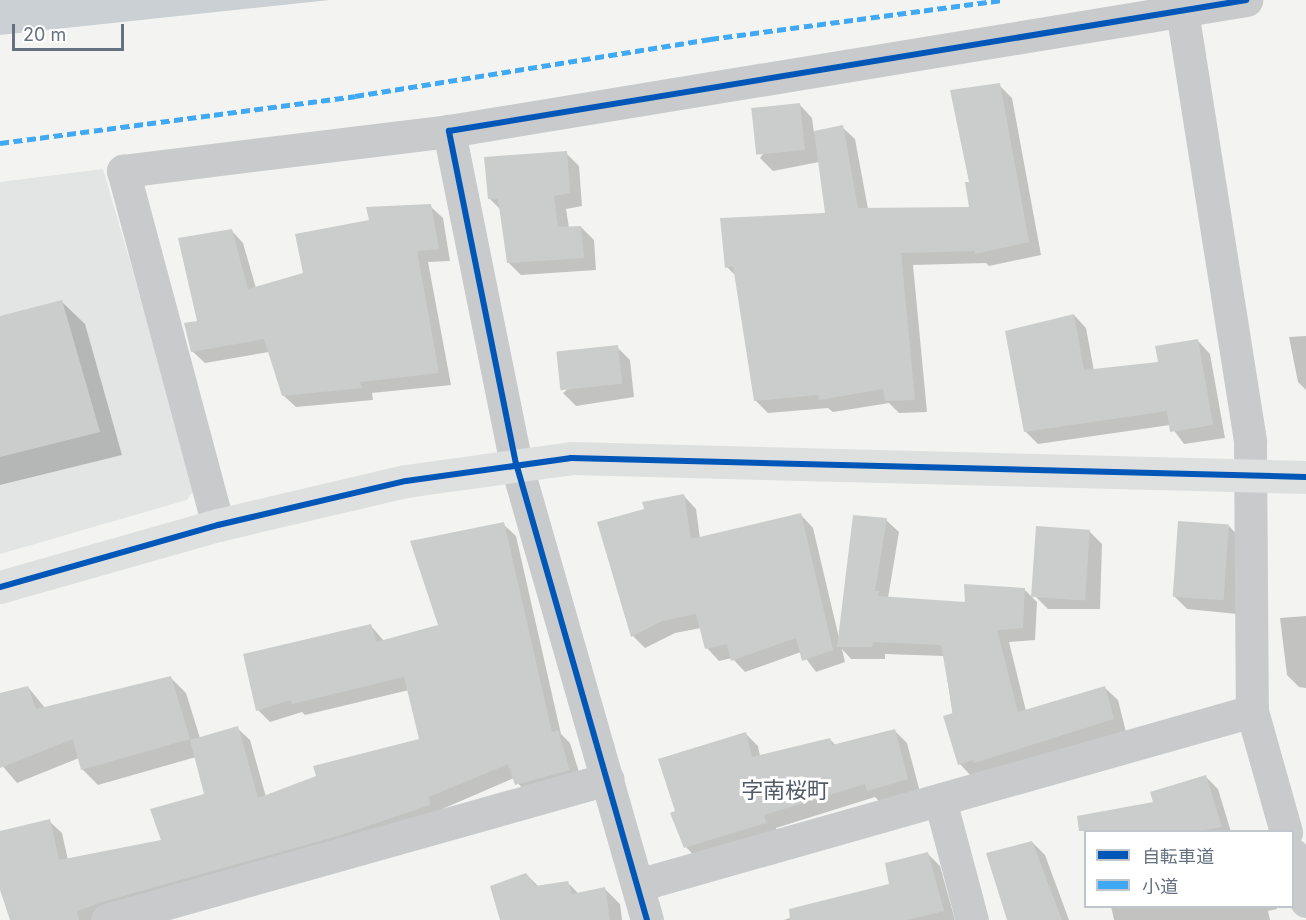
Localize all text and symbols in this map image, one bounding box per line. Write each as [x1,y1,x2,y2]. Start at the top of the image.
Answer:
scale bar [15,12,128,50]
text: 20 m [23,24,66,45]
district label: 字南桜町 [741,778,829,804]
legend [1084,830,1294,908]
text: 自転車道 [1142,846,1214,867]
text: 小道 [1142,876,1178,897]

